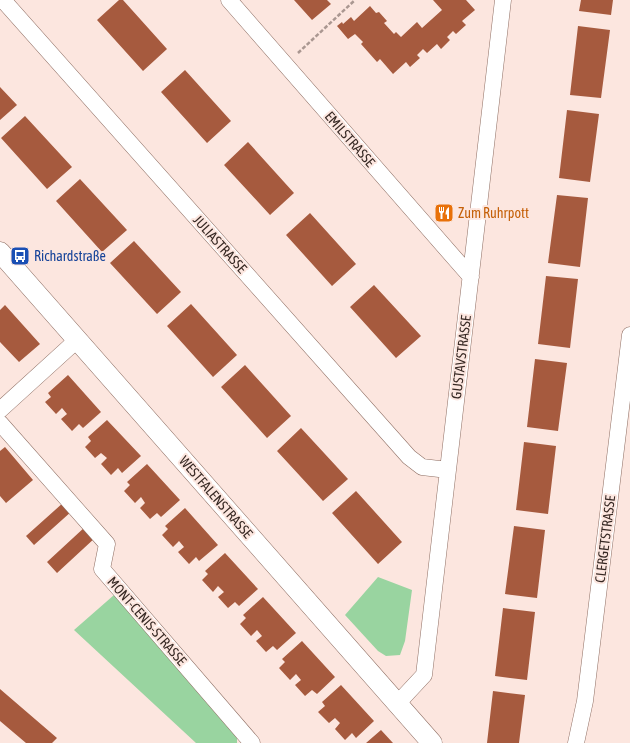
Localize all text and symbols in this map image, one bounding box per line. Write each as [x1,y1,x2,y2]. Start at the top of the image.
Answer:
street label: EMILSTRASSE [322,108,378,170]
restaurant icon: Zum Ruhrpott [433,202,455,224]
place label: Zum Ruhrpott [458,205,529,221]
street label: JULIASTRASSE [190,212,250,276]
bus stop icon: Richardstraße [9,245,31,267]
place label: Richardstraße [34,248,106,264]
street label: GUSTAVSTRASSE [448,314,474,400]
street label: WESTFALENSTRASSE [176,453,256,541]
street label: CLERGETSTRASSE [592,494,618,583]
street label: MONT-CENIS-STRASSE [104,574,190,668]

